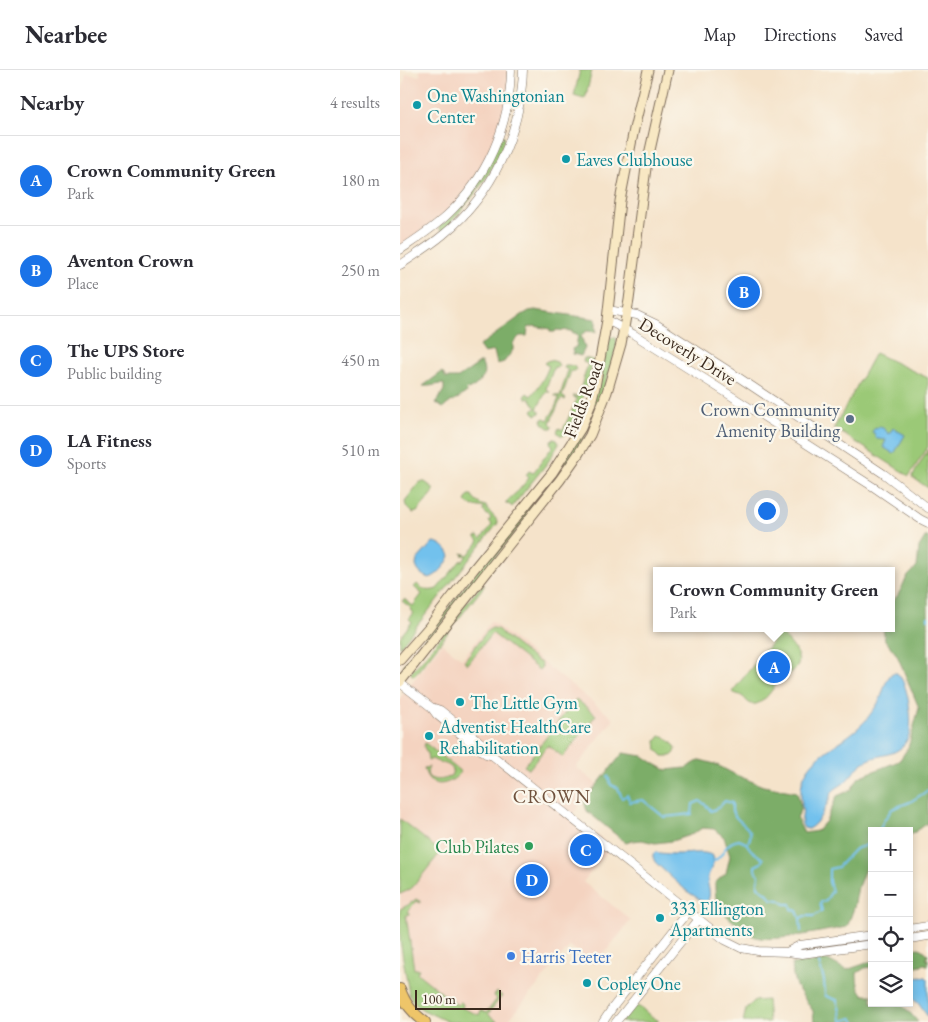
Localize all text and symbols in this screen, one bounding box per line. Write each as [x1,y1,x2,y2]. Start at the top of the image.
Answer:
text: Nearbee [25,19,107,50]
text: Map [704,23,736,46]
text: Directions [764,23,836,46]
text: Saved [864,23,903,46]
place label: One Washingtonian Center [427,84,565,128]
text: Nearby [20,89,84,116]
text: 4 results [330,92,380,113]
marker: One Washingtonian Center [411,99,423,111]
place label: Eaves Clubhouse [576,148,692,171]
marker: Eaves Clubhouse [560,153,572,165]
text: Crown Community Green [67,158,276,183]
text: A [30,170,42,191]
text: 180 m [341,170,380,191]
text: Park [67,183,94,204]
text: Aventon Crown [67,248,194,273]
text: B [31,260,41,281]
text: 250 m [341,260,380,281]
text: Place [67,273,99,294]
pin: B [728,273,760,311]
street label: Decoverly Drive [635,312,741,390]
text: The UPS Store [67,338,184,363]
text: C [30,350,42,371]
text: 450 m [341,350,380,371]
street label: Fields Road [558,356,609,441]
text: Public building [67,363,162,384]
place label: Crown Community Amenity Building [701,398,840,442]
marker: Crown Community Amenity Building [844,413,856,425]
text: LA Fitness [67,428,152,453]
text: D [30,440,42,461]
text: 510 m [341,440,380,461]
text: Sports [67,453,106,474]
your location [754,498,780,524]
popup [653,567,895,632]
text: Crown Community Green [670,577,878,602]
text: Park [670,602,697,623]
pin: A [758,648,790,686]
place label: The Little Gym [470,691,578,714]
marker: The Little Gym [454,696,466,708]
place label: Adventist HealthCare Rehabilitation [438,715,591,759]
marker: Adventist HealthCare Rehabilitation [423,730,435,742]
district label: CROWN [513,784,591,809]
map controls [868,827,913,1007]
button: + [868,827,913,872]
pin: C [570,831,602,869]
place label: Club Pilates [435,835,519,858]
marker: Club Pilates [523,840,535,852]
pin: D [516,861,548,899]
button: − [868,872,913,917]
place label: 333 Ellington Apartments [669,897,765,941]
marker: 333 Ellington Apartments [654,912,666,924]
button: locate [868,917,913,962]
place label: Harris Teeter [521,945,611,968]
marker: Harris Teeter [505,950,517,962]
button: layers [868,962,913,1007]
place label: Copley One [597,972,681,995]
marker: Copley One [581,977,593,989]
scale bar [415,987,501,1010]
text: 100 m [422,990,456,1008]

